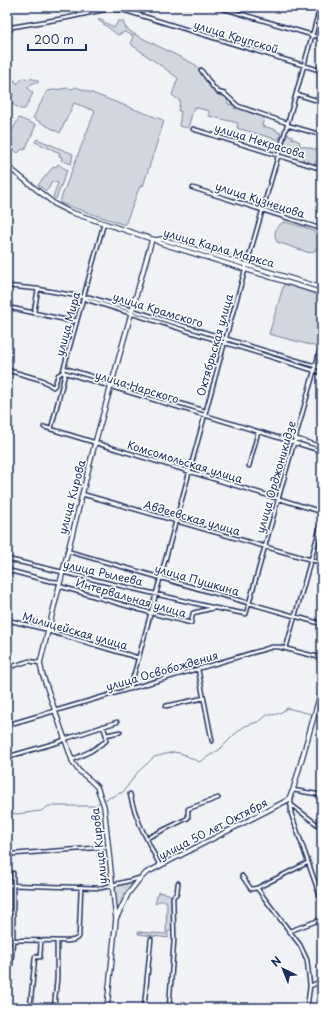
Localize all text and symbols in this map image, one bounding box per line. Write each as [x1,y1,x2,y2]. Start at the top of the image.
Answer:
street label: улица Крупской [192,16,280,57]
scale bar [28,26,86,52]
text: 200 m [34,30,74,48]
street label: улица Некрасова [213,119,308,162]
street label: улица Кузнецова [213,177,307,222]
street label: улица Карла Маркса [162,224,277,272]
street label: улица Крамского [111,288,206,331]
street label: улица Мира [51,290,84,358]
street label: Октябрьская улица [192,292,237,398]
street label: улица Нарского [93,366,181,407]
street label: улица Орджоникидзе [251,419,300,535]
street label: Комсомольская улица [125,436,245,487]
street label: улица Кирова [53,458,90,536]
street label: Авдеевская улица [142,496,243,539]
street label: улица Рылеева [62,555,145,590]
street label: улица Пушкина [153,559,242,600]
street label: Интервальная улица [74,574,188,621]
street label: Милицейская улица [20,607,130,654]
street label: улица Освобождения [104,646,220,695]
street label: улица 50 лет Октября [155,794,270,863]
street label: улица Кирова [86,807,111,885]
north arrow [263,949,303,989]
text: N [267,952,285,971]

